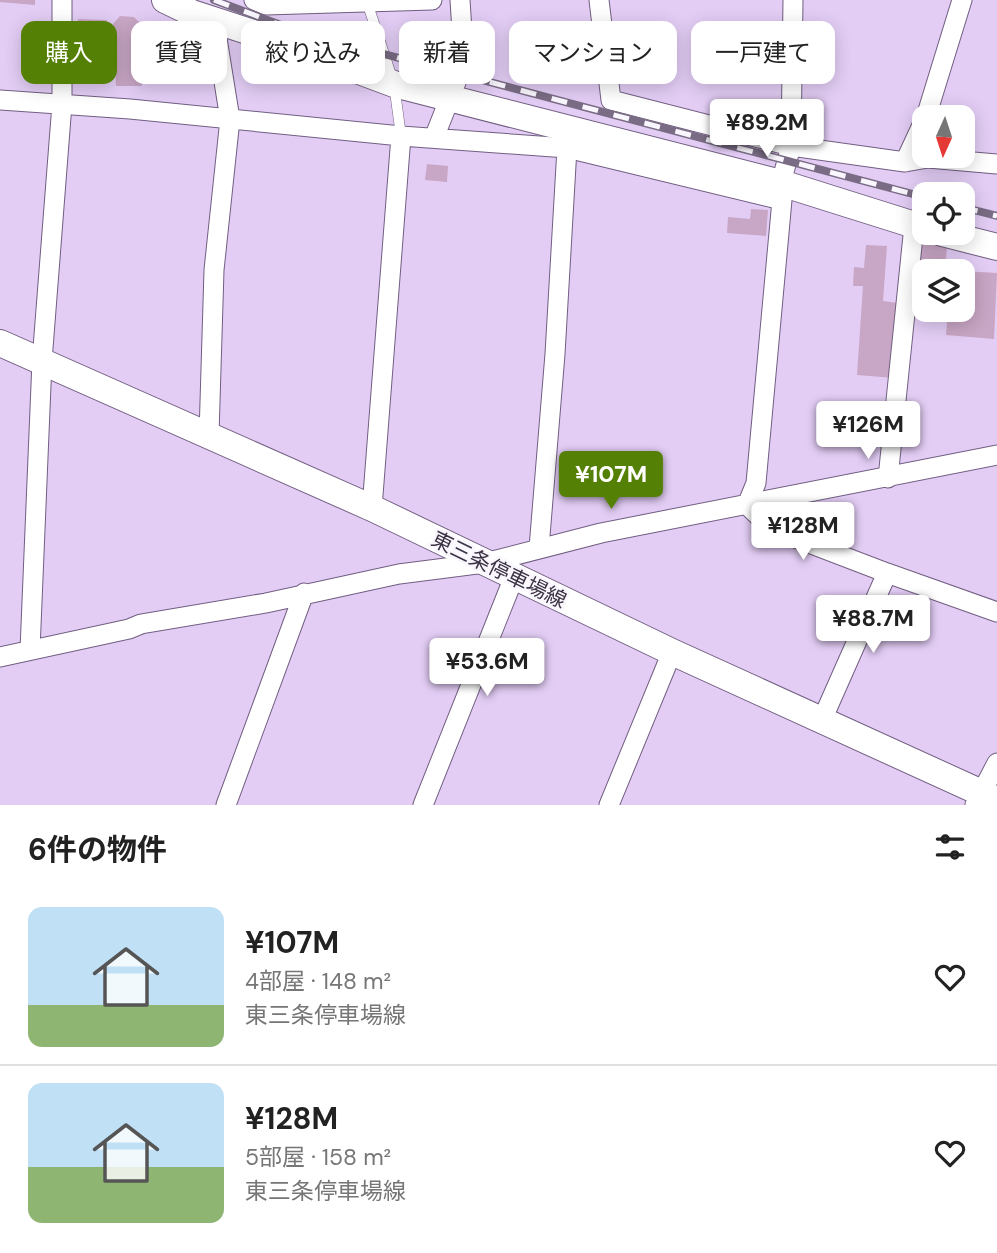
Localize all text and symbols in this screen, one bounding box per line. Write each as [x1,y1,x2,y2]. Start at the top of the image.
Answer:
chip: 購入 [21,21,117,84]
chip: 賃貸 [131,21,227,84]
chip: 絞り込み [241,21,385,84]
chip: 新着 [399,21,495,84]
chip: マンション [509,21,677,84]
chip: 一戸建て [691,21,835,84]
pin: ¥89.2M [710,100,824,159]
north arrow [912,105,975,168]
map controls [912,105,975,322]
text: ¥89.2M [726,107,808,137]
button: locate [912,182,975,245]
button: layers [912,259,975,322]
pin: ¥126M [819,402,917,461]
text: ¥126M [832,409,904,439]
pin: ¥107M [562,452,660,511]
text: ¥107M [575,459,647,489]
pin: ¥128M [754,503,852,562]
text: ¥128M [767,510,839,540]
street label: 東三条停車場線 [427,525,571,615]
pin: ¥88.7M [816,596,930,655]
text: ¥88.7M [832,603,914,633]
pin: ¥53.6M [430,638,544,698]
text: ¥53.6M [445,646,529,676]
icon: filters [931,828,969,866]
text: 6件の物件 [28,830,167,869]
text: ¥107M [245,923,339,962]
icon: home [84,935,168,1019]
icon: heart [931,958,969,996]
text: 4部屋 · 148 m² [245,966,391,996]
text: 東三条停車場線 [245,1000,406,1030]
text: ¥128M [245,1099,338,1138]
icon: home [84,1111,168,1195]
icon: heart [931,1134,969,1172]
text: 5部屋 · 158 m² [245,1142,391,1172]
text: 東三条停車場線 [245,1176,406,1206]

